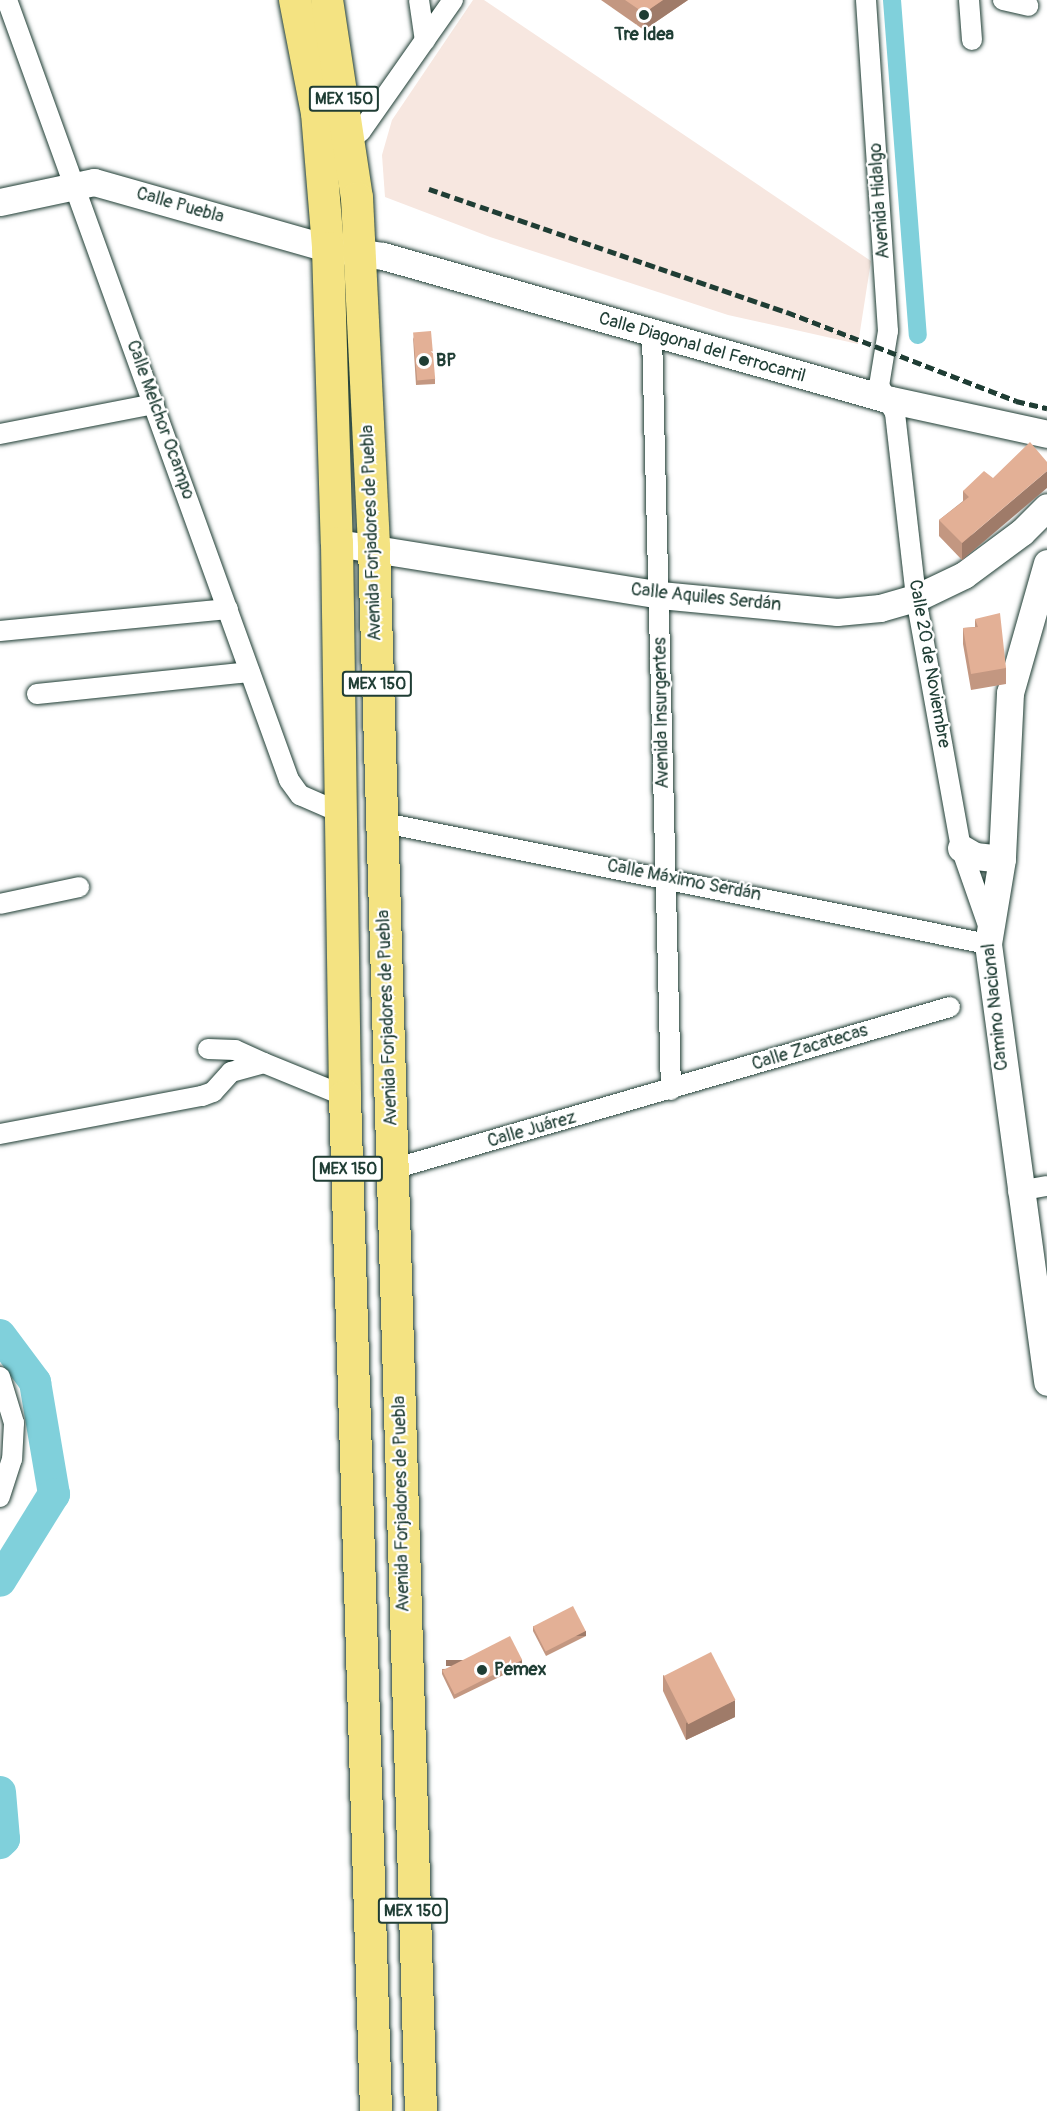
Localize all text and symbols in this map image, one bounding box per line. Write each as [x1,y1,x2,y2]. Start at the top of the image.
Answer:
marker: Tre Idea [637,8,651,22]
place label: Tre Idea [614,24,674,46]
road number: MEX 150 [308,86,380,112]
street label: Avenida Hidalgo [865,142,895,260]
street label: Calle Puebla [134,183,226,229]
street label: Calle Diagonal del Ferrocarril [596,308,808,388]
street label: Calle Melchor Ocampo [121,338,199,502]
place label: BP [436,350,456,372]
marker: BP [417,354,431,368]
street label: Avenida Forjadores de Puebla [357,424,387,642]
street label: Calle 20 de Noviembre [904,578,954,750]
street label: Calle Aquiles Serdán [630,579,782,617]
street label: Avenida Insurgentes [650,637,674,789]
road number: MEX 150 [341,671,413,697]
street label: Calle Máximo Serdán [605,855,763,907]
street label: Avenida Forjadores de Puebla [373,909,403,1127]
street label: Camino Nacional [979,942,1013,1072]
street label: Calle Zacatecas [749,1020,871,1076]
street label: Calle Juárez [485,1107,579,1153]
road number: MEX 150 [312,1156,384,1182]
street label: Avenida Forjadores de Puebla [389,1396,415,1612]
place label: Pemex [494,1659,546,1681]
marker: Pemex [475,1663,489,1677]
road number: MEX 150 [377,1898,449,1924]

